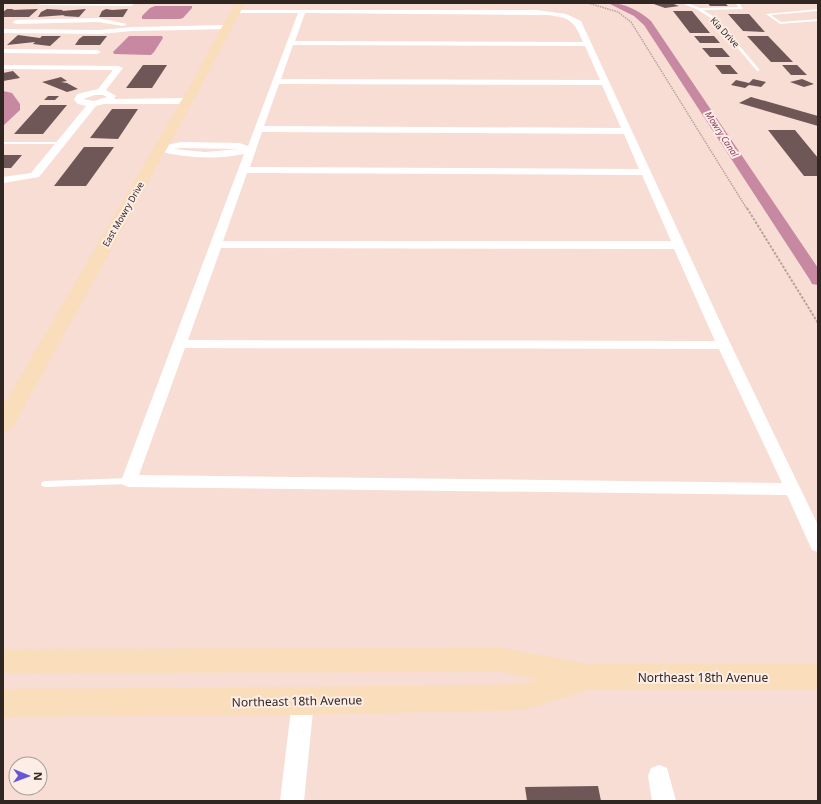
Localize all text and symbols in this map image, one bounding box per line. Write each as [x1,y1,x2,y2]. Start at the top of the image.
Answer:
street label: Kia Drive [707,14,743,50]
water label: Mowry Canal [702,109,742,160]
street label: East Mowry Drive [99,179,147,249]
street label: Northeast 18th Avenue [638,669,768,686]
street label: Northeast 18th Avenue [232,691,363,711]
north arrow [8,756,48,796]
text: N [31,772,46,781]

